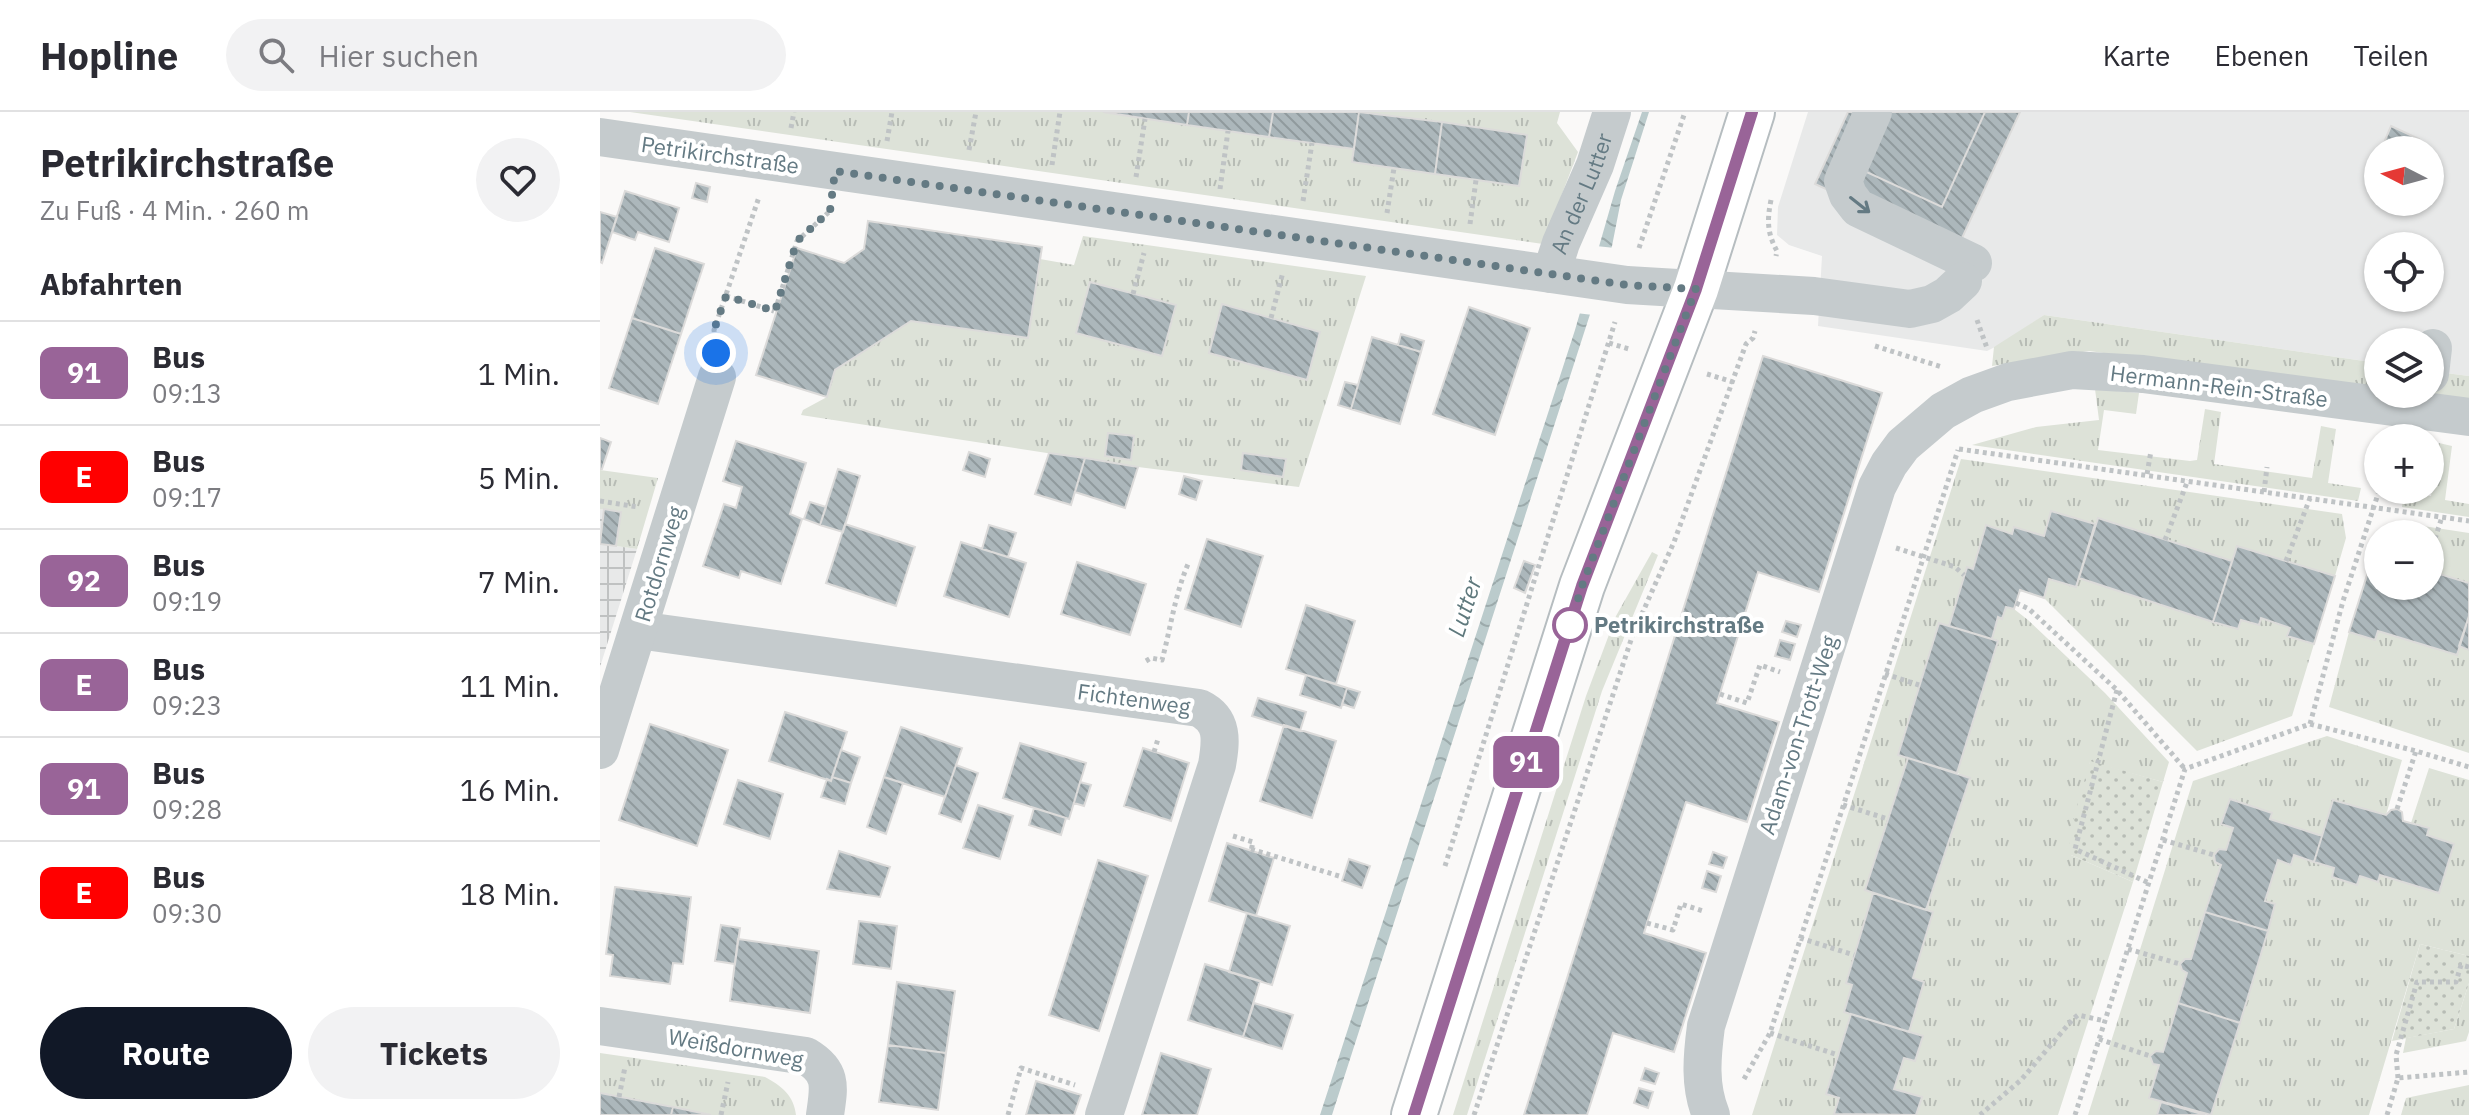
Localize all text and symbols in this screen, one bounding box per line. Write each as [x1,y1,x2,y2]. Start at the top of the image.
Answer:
search box [226,19,786,91]
text: Hopline [40,31,178,80]
icon: search [254,33,298,77]
text: Hier suchen [318,36,479,75]
text: Karte [2103,37,2170,74]
text: Ebenen [2214,37,2310,74]
text: Teilen [2354,37,2429,74]
street label: Petrikirchstraße [639,129,801,180]
street label: An der Lutter [1543,129,1618,258]
north arrow [2364,136,2444,216]
map controls [2364,136,2444,600]
text: Petrikirchstraße [40,138,334,187]
button: heart [476,138,560,222]
text: Zu Fuß · 4 Min. · 260 m [40,193,309,227]
one-way arrow [1849,196,1870,213]
button: locate [2364,232,2444,312]
text: Abfahrten [40,264,183,303]
button: layers [2364,328,2444,408]
your location [696,333,736,373]
text: Bus [152,337,205,376]
text: 91 [67,354,101,391]
text: 1 Min. [478,354,560,393]
street label: Hermann-Rein-Straße [2109,358,2330,413]
text: 09:13 [152,376,222,410]
button: + [2364,424,2444,504]
text: Bus [152,441,205,480]
text: E [76,458,93,495]
text: 5 Min. [478,458,560,497]
text: 09:17 [152,480,222,514]
street label: Rotdornweg [627,502,690,625]
button: − [2364,520,2444,600]
text: Bus [152,545,205,584]
text: 92 [67,562,101,599]
text: 7 Min. [478,562,560,601]
water label: Lutter [1439,572,1489,641]
text: 09:19 [152,584,222,618]
marker: Petrikirchstraße [1553,608,1587,642]
place label: Petrikirchstraße [1594,610,1764,639]
street label: Adam-von-Trott-Weg [1752,631,1844,838]
text: Bus [152,649,205,688]
text: E [76,666,93,703]
text: 11 Min. [460,666,560,705]
street label: Fichtenweg [1076,676,1193,721]
text: 09:23 [152,688,222,722]
line badge: 91 [1490,736,1562,788]
text: 91 [1509,743,1543,780]
text: Bus [152,753,205,792]
text: 91 [67,770,101,807]
text: 16 Min. [460,770,560,809]
text: 09:28 [152,792,222,826]
text: Bus [152,857,205,896]
text: E [76,874,93,911]
text: 18 Min. [460,874,560,913]
text: 09:30 [152,896,222,930]
button: Route [40,1007,292,1099]
button: Tickets [308,1007,560,1099]
street label: Weißdornweg [666,1021,806,1074]

